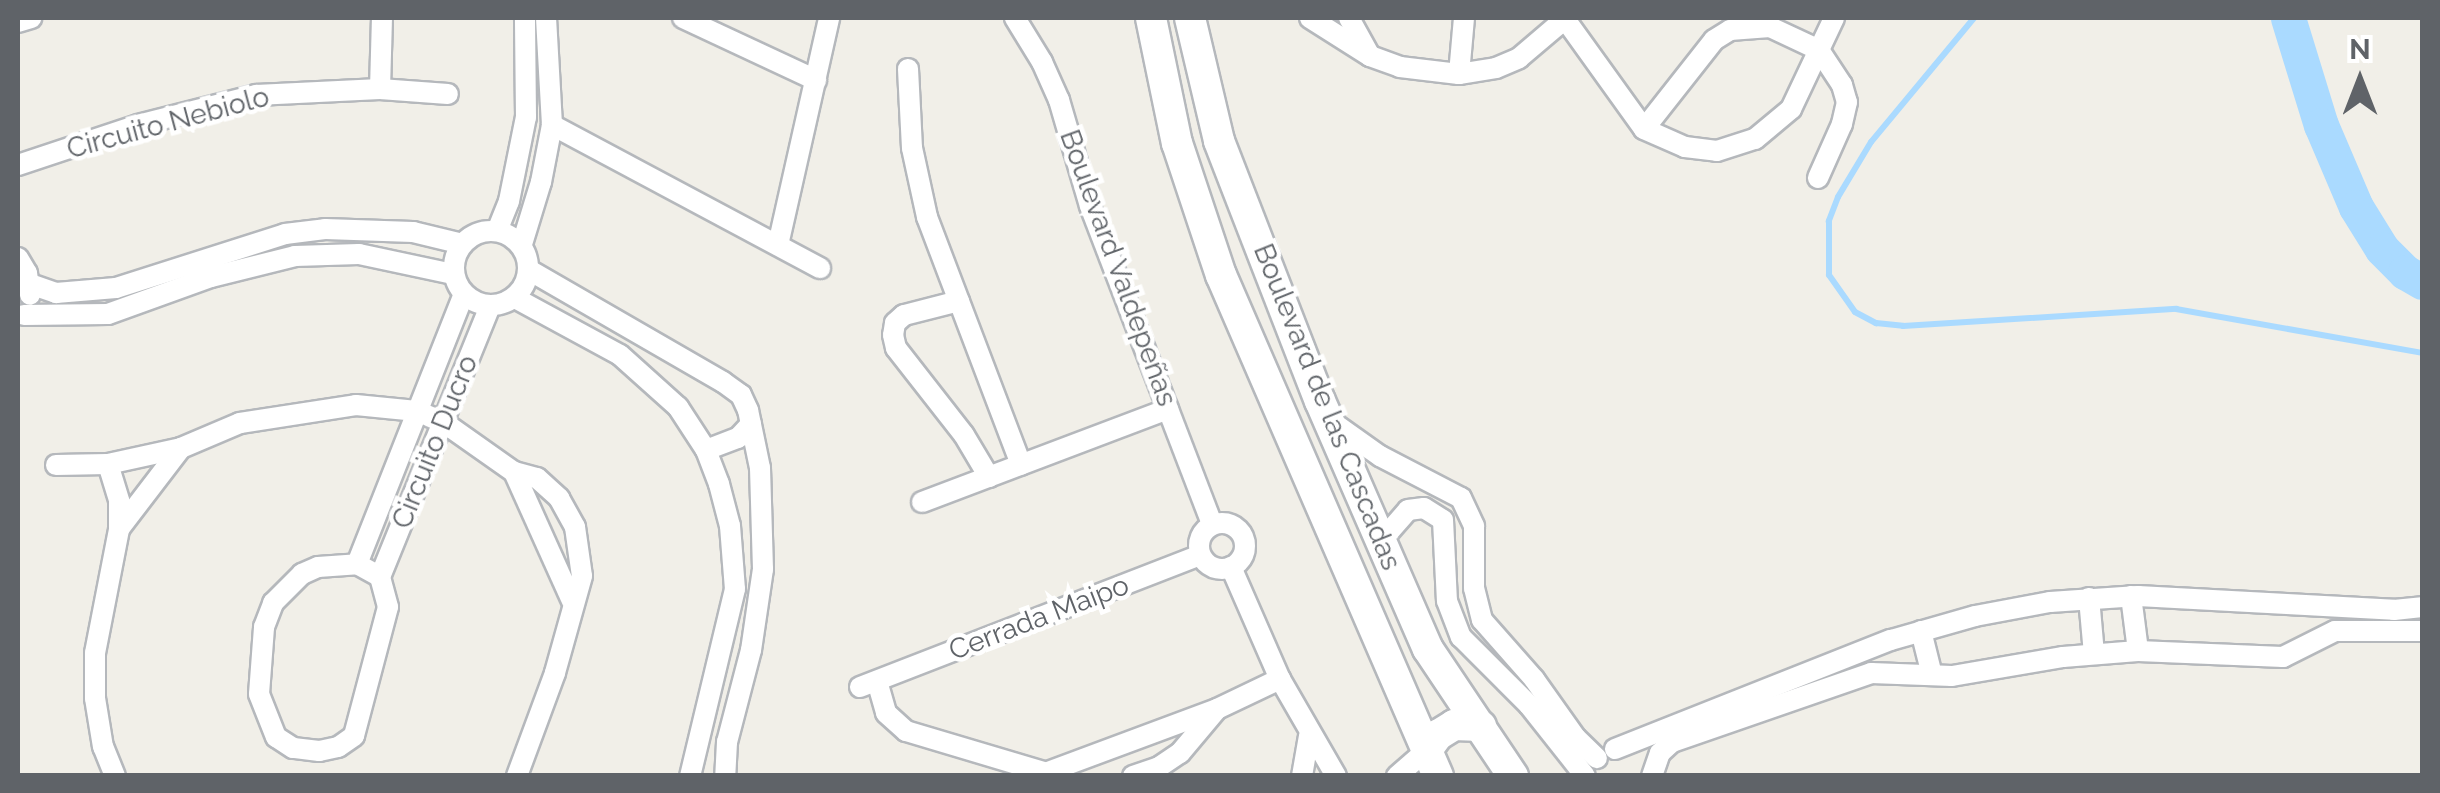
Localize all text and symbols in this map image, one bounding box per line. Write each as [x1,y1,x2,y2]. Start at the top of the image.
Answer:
north arrow [2310,30,2410,130]
text: N [2349,33,2371,66]
street label: Circuito Nebiolo [63,80,273,166]
street label: Boulevard Valdepeñas [1052,125,1184,411]
street label: Boulevard de las Cascadas [1246,239,1408,575]
street label: Circuito Ducro [385,351,485,533]
street label: Cerrada Maipo [944,568,1134,668]

